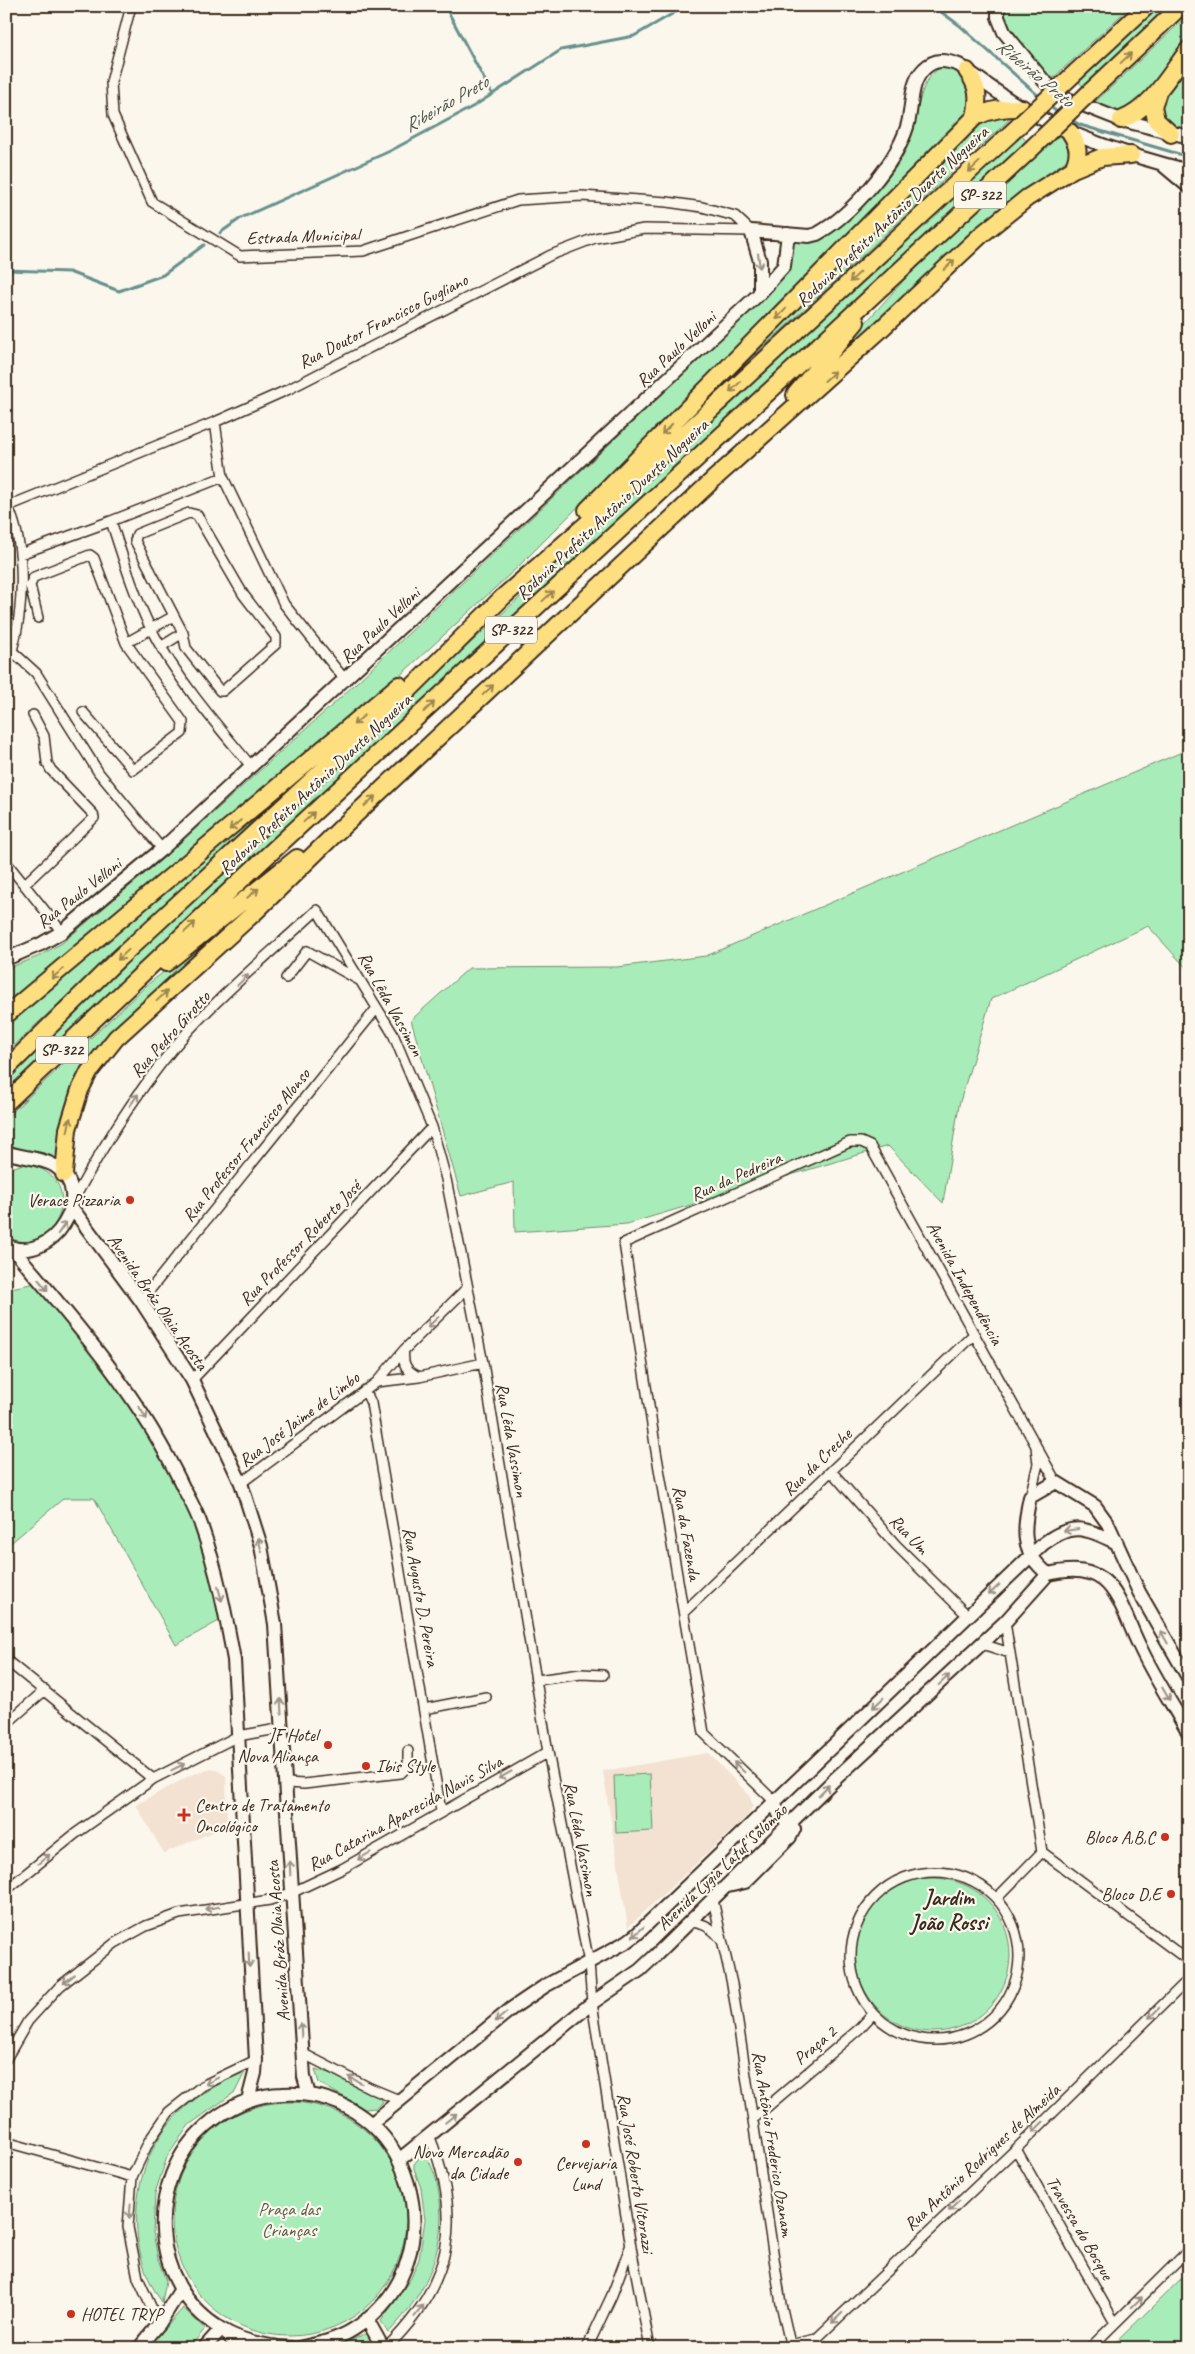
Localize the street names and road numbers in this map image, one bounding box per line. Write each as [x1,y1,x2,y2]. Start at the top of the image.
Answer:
street label: Rodovia Prefeito Antônio Duarte Nogueira [791,120,994,311]
road number: SP-322 [954,182,1006,208]
street label: Estrada Municipal [246,223,363,249]
street label: Rua Doutor Francisco Gugliano [295,268,473,373]
street label: Rua Paulo Velloni [631,305,722,392]
street label: Rodovia Prefeito Antônio Duarte Nogueira [511,413,714,604]
street label: Rua Paulo Velloni [335,581,426,668]
road number: SP-322 [485,616,537,644]
street label: Rodovia Prefeito Antônio Duarte Nogueira [214,688,417,879]
street label: Rua Paulo Velloni [32,852,128,933]
street label: Rua Lêda Vassimon [353,948,429,1061]
street label: Rua Pedro Girotto [125,985,216,1082]
road number: SP-322 [36,1036,88,1064]
street label: Rua Professor Francisco Alonso [177,1063,316,1226]
street label: Rua da Pedreira [687,1146,786,1206]
street label: Rua Professor Roberto José [235,1174,368,1310]
street label: Avenida Independência [922,1217,1009,1350]
street label: Avenida Bráz Olaia Acosta [103,1230,214,1376]
street label: Rua José Jaime de Limbo [234,1366,365,1471]
street label: Rua Lêda Vassimon [491,1381,533,1500]
street label: Rua da Creche [778,1423,857,1500]
street label: Rua da Fazenda [668,1484,706,1584]
street label: Rua Um [885,1510,934,1560]
street label: Rua Augusto D. Pereira [398,1526,444,1670]
street label: Rua Catarina Aparecida Navis Silva [304,1750,507,1876]
street label: Rua Lêda Vassimon [559,1780,603,1899]
street label: Avenida Lygia Latuf Salomão [652,1798,793,1935]
street label: Avenida Bráz Olaia Acosta [261,1858,295,2022]
street label: Praça 2 [789,2020,842,2069]
street label: Rua Antônio Frederico Ozanam [747,2049,799,2239]
street label: Rua Antônio Rodrigues de Almeida [899,2078,1065,2235]
street label: Rua José Roberto Vitorazzi [613,2092,660,2257]
street label: Travessa do Bosque [1042,2172,1119,2285]

